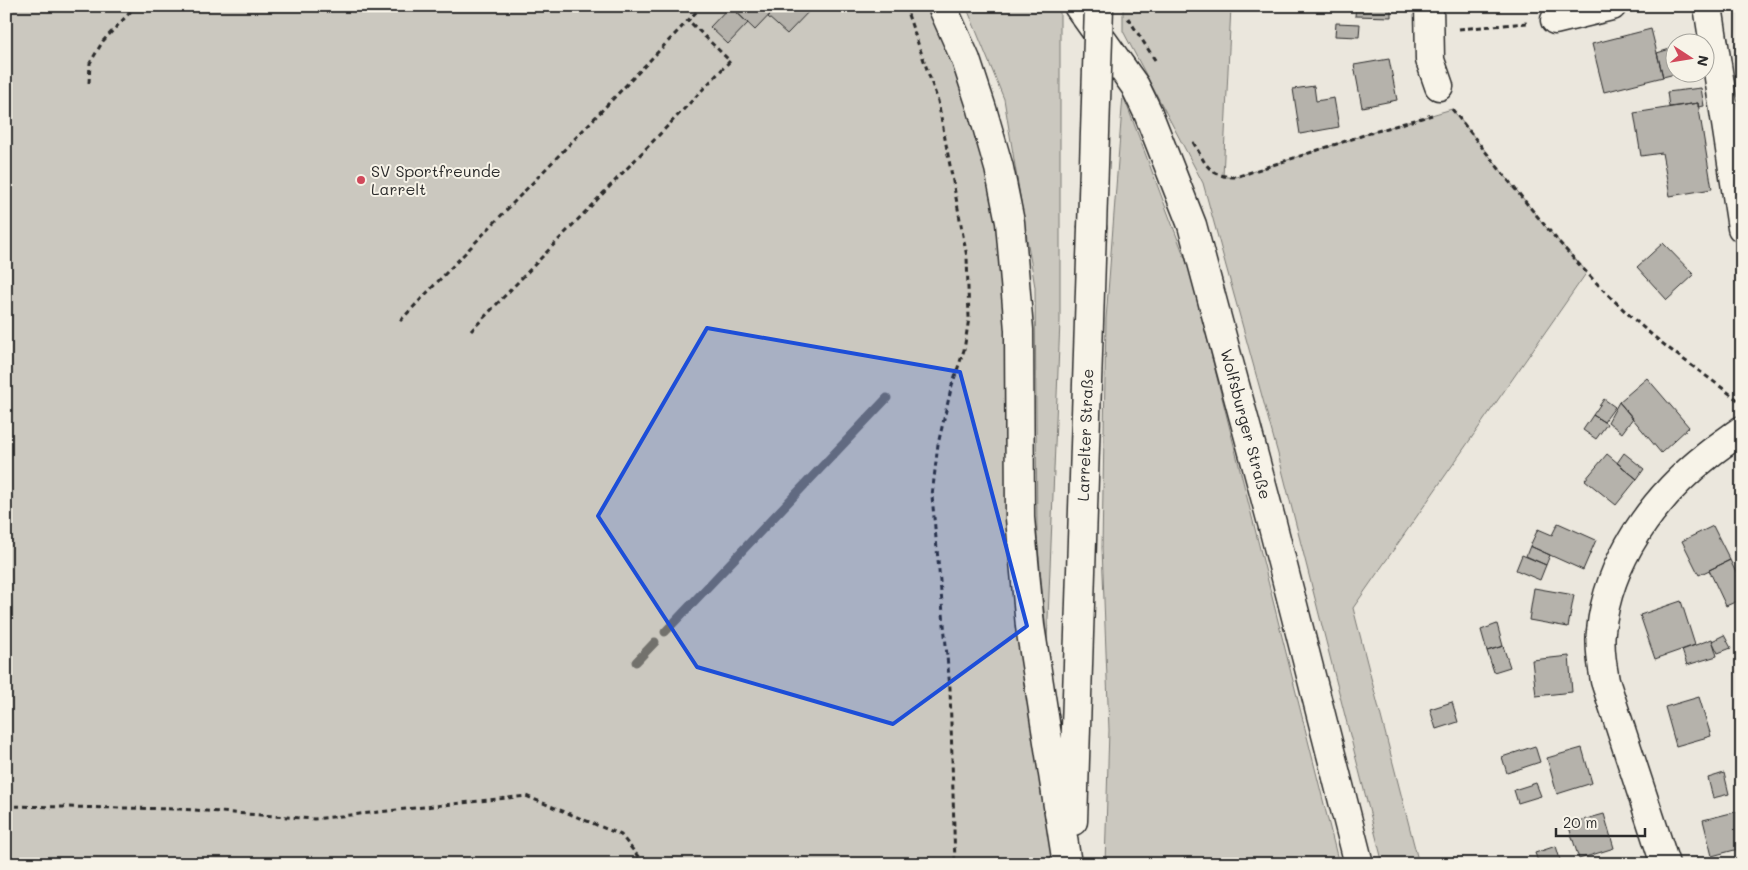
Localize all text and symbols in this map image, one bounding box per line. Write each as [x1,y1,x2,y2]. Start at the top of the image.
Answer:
north arrow [1666,32,1716,82]
text: N [1693,54,1714,68]
place label: SV Sportfreunde Larrelt [371,160,501,199]
marker: SV Sportfreunde Larrelt [355,174,367,186]
street label: Wolfsburger Straße [1216,346,1277,501]
street label: Larrelter Straße [1072,368,1097,502]
scale bar [1556,805,1644,837]
text: 20 m [1563,812,1597,832]

